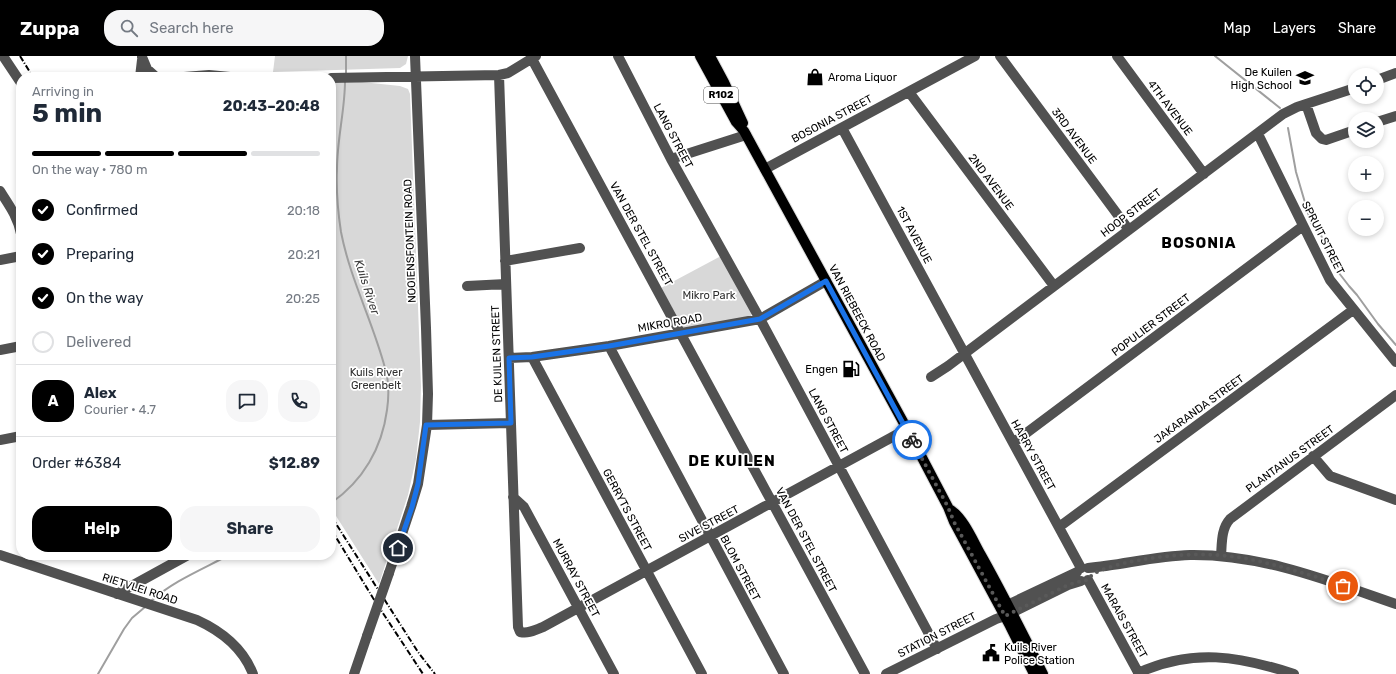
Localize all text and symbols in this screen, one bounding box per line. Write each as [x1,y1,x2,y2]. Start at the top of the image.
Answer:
search box [104,10,384,46]
text: Zuppa [20,17,80,40]
icon: search [118,17,140,39]
text: Search here [150,19,234,37]
text: Map [1224,20,1251,37]
text: Layers [1273,20,1316,37]
text: Share [1338,20,1376,37]
place label: De Kuilen High School [1231,66,1292,92]
shop icon: Aroma Liquor [805,67,825,87]
school or university icon: De Kuilen High School [1295,68,1315,88]
map controls [1348,68,1384,236]
button: locate [1348,68,1384,104]
place label: Aroma Liquor [828,71,898,84]
street label: 4TH AVENUE [1145,78,1195,139]
text: Arriving in [32,84,94,99]
road number: R102 [704,87,738,103]
street label: BOSONIA STREET [789,92,875,146]
text: 20:43–20:48 [223,97,320,115]
text: 5 min [32,98,102,129]
street label: LANG STREET [650,101,696,171]
street label: 3RD AVENUE [1049,106,1099,167]
button: layers [1348,112,1384,148]
street label: 2ND AVENUE [966,151,1016,213]
button: + [1348,156,1384,192]
text: On the way · 780 m [32,162,147,177]
street label: NOOIENSFONTEIN ROAD [401,179,419,303]
street label: VAN DER STEL STREET [607,180,675,289]
street label: HOOP STREET [1098,186,1164,240]
icon: check [32,199,54,221]
street label: SPRUIT STREET [1299,199,1347,277]
button: − [1348,200,1384,236]
text: Confirmed [66,201,138,219]
text: 20:18 [287,203,320,218]
street label: 1ST AVENUE [894,204,935,266]
district label: BOSONIA [1161,234,1237,252]
icon: check [32,243,54,265]
text: Preparing [66,245,134,263]
text: 20:21 [288,247,320,262]
water label: Kuils River [351,258,383,317]
street label: VAN RIEBEECK ROAD [826,262,888,364]
icon: check [32,287,54,309]
text: On the way [66,289,144,307]
park label: Mikro Park [682,289,736,302]
text: 20:25 [285,291,320,306]
street label: POPULIER STREET [1109,291,1193,359]
street label: DE KUILEN STREET [489,304,505,403]
street label: MIKRO ROAD [637,311,703,335]
text: Delivered [66,333,131,351]
fuel station icon: Engen [841,359,861,379]
place label: Engen [805,363,838,376]
park label: Kuils River Greenbelt [350,366,403,392]
street label: JAKARANDA STREET [1152,372,1247,446]
button: chat [226,380,268,422]
button: phone [278,380,320,422]
text: Alex [84,384,117,402]
street label: LANG STREET [805,386,851,456]
text: A [48,392,58,410]
text: Courier · 4.7 [84,402,156,417]
street label: HARRY STREET [1008,417,1058,493]
courier [892,420,932,460]
street label: PLANTANUS STREET [1243,422,1337,495]
icon: bike [901,429,923,451]
district label: DE KUILEN [688,452,776,470]
text: Order #6384 [32,454,121,472]
text: $12.89 [269,454,320,472]
street label: GERRYTS STREET [600,467,654,554]
street label: VAN DER STEL STREET [773,485,839,595]
street label: SIVE STREET [677,502,742,545]
button: Help [32,506,172,552]
button: Share [180,506,320,552]
pin [381,531,415,565]
street label: BLOM STREET [717,533,763,604]
icon: home [387,537,409,559]
street label: MURRAY STREET [550,537,602,620]
pin [1326,569,1360,603]
street label: RIETVLEI ROAD [101,571,179,607]
icon: bag [1332,575,1354,597]
street label: MARAIS STREET [1098,581,1150,661]
street label: STATION STREET [896,609,979,660]
place label: Kuils River Police Station [1004,641,1075,667]
public building icon: Kuils River Police Station [981,643,1001,663]

